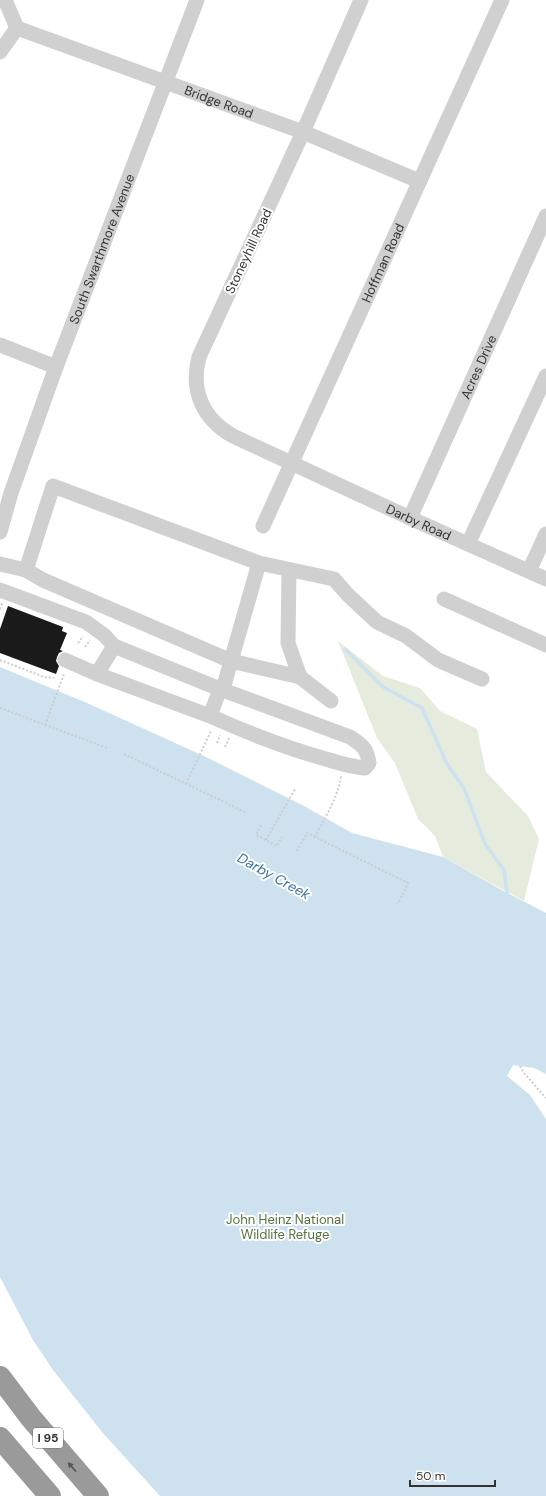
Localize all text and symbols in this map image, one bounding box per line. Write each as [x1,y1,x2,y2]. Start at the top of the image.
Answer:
street label: Bridge Road [182,82,256,122]
street label: South Swarthmore Avenue [65,171,138,326]
street label: Stoneyhill Road [221,206,276,297]
street label: Hoffman Road [358,221,408,305]
street label: Acres Drive [457,332,500,402]
street label: Darby Road [383,500,454,544]
water label: Darby Creek [234,849,314,904]
park label: John Heinz National Wildlife Refuge [226,1211,344,1243]
road number: I 95 [33,1428,63,1448]
one-way arrow [68,1462,77,1472]
scale bar [410,1462,495,1488]
text: 50 m [416,1468,445,1484]

